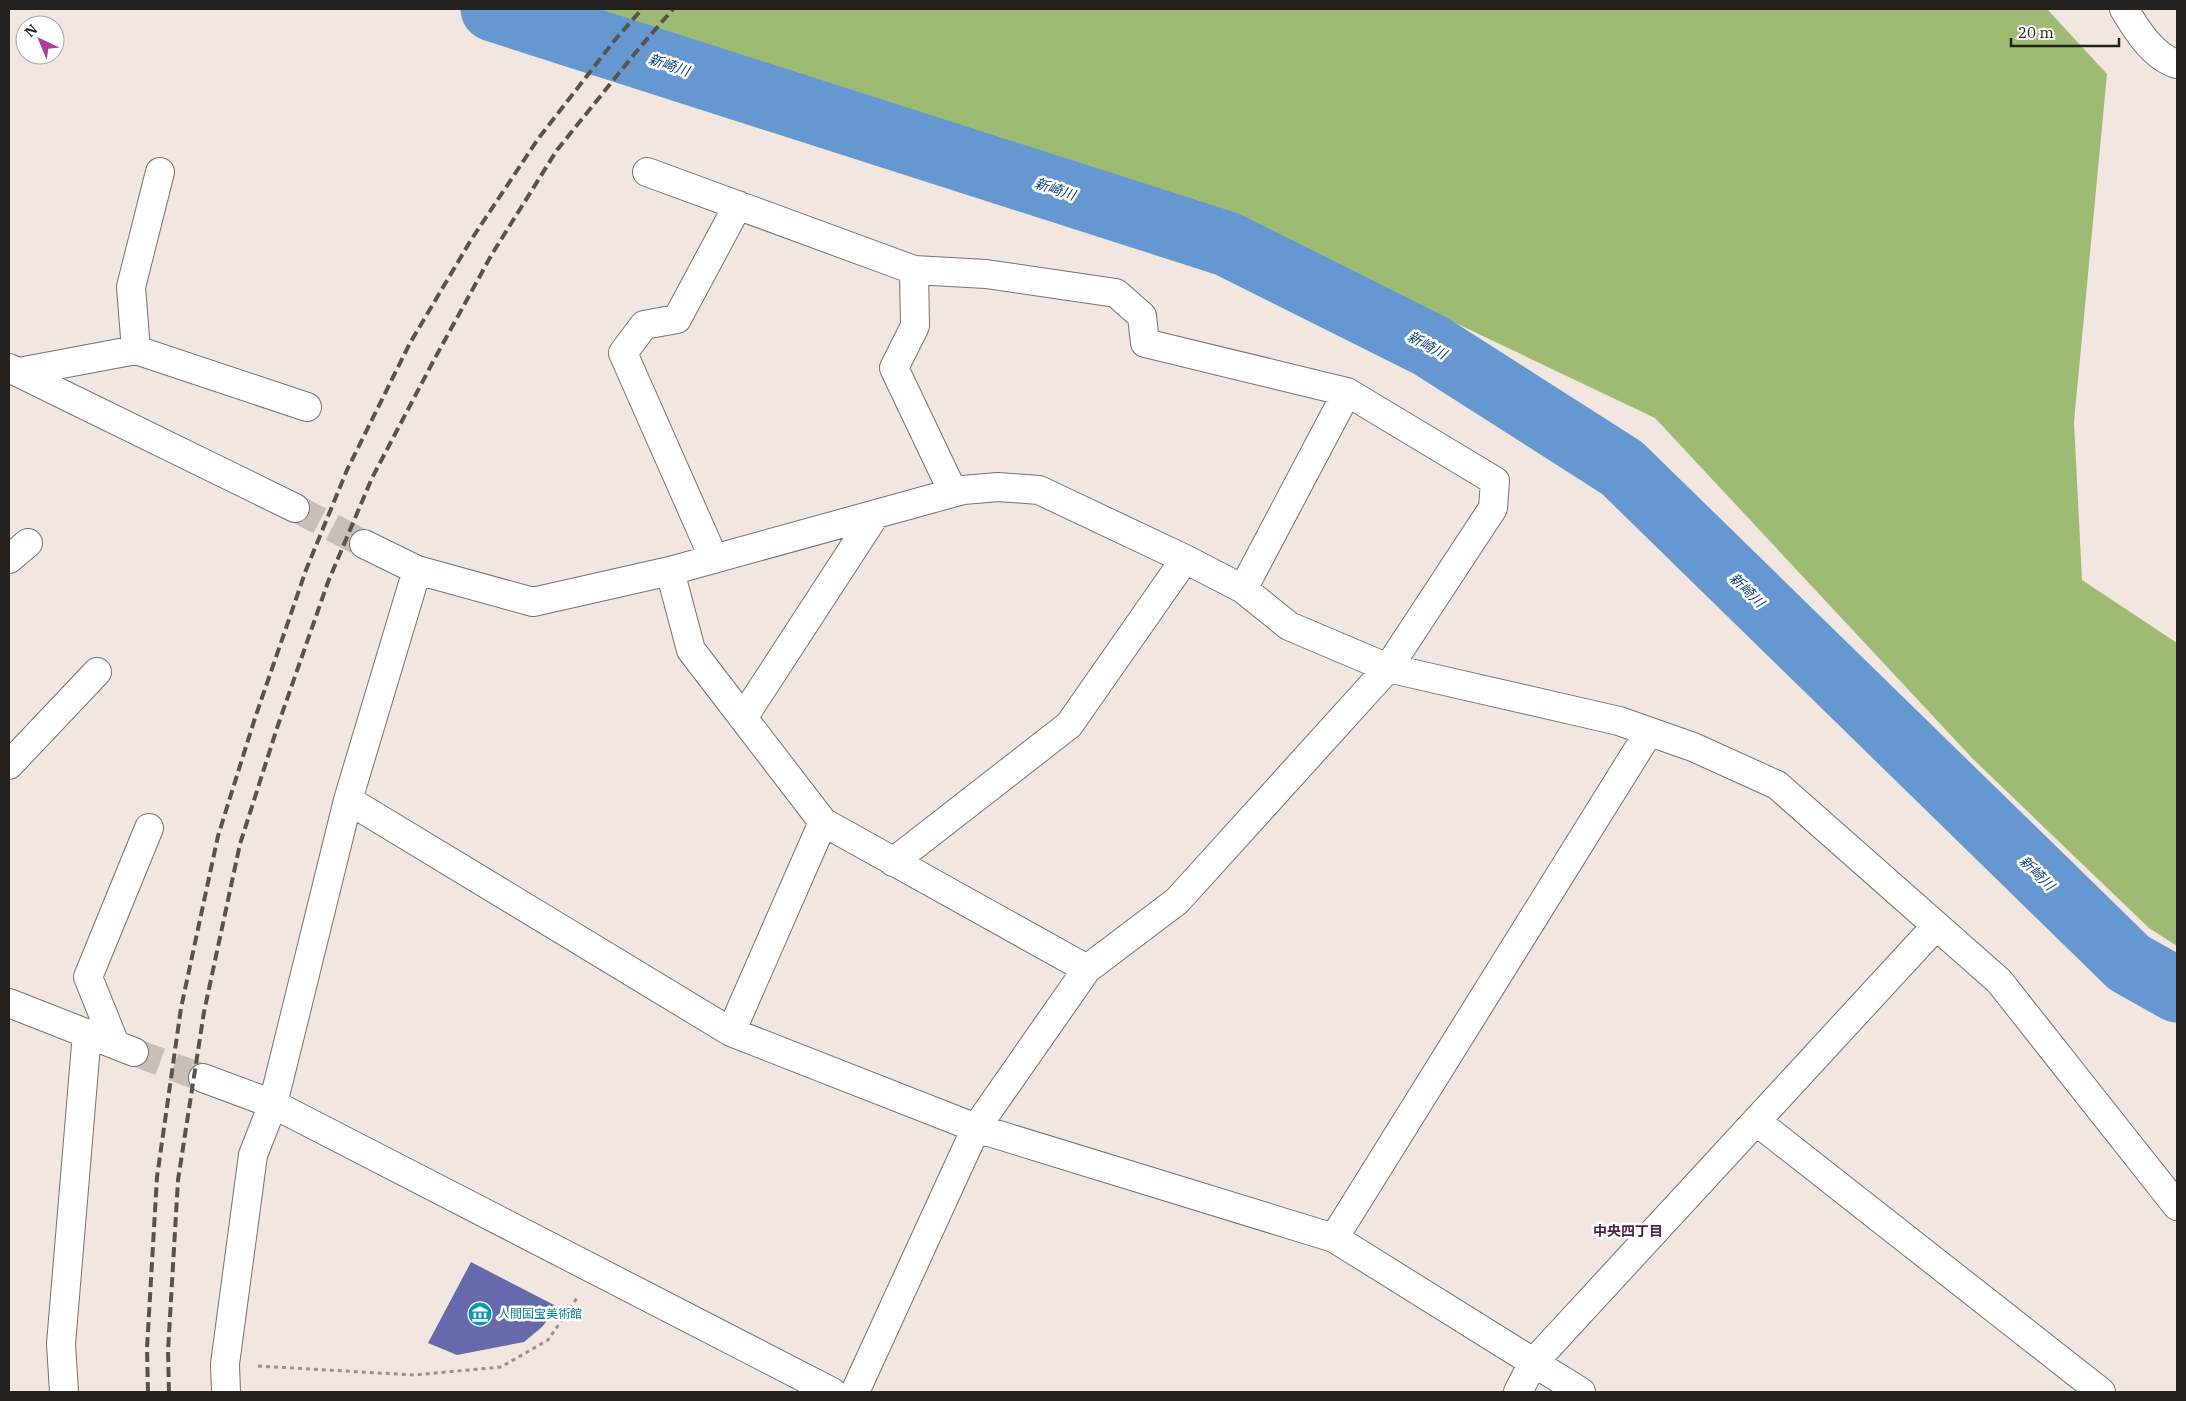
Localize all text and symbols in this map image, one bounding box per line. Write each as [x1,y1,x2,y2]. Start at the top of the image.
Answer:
north arrow [15,15,65,65]
scale bar [2011,15,2118,47]
text: N [21,20,41,41]
text: 20 m [2018,23,2054,42]
water label: 新崎川 [646,50,694,81]
water label: 新崎川 [1032,174,1080,205]
water label: 新崎川 [1404,327,1451,364]
water label: 新崎川 [1726,569,1770,612]
water label: 新崎川 [2016,852,2060,895]
district label: 中央四丁目 [1593,1222,1663,1240]
museum icon: 人間国宝美術館 [467,1301,493,1327]
place label: 人間国宝美術館 [498,1306,582,1321]

